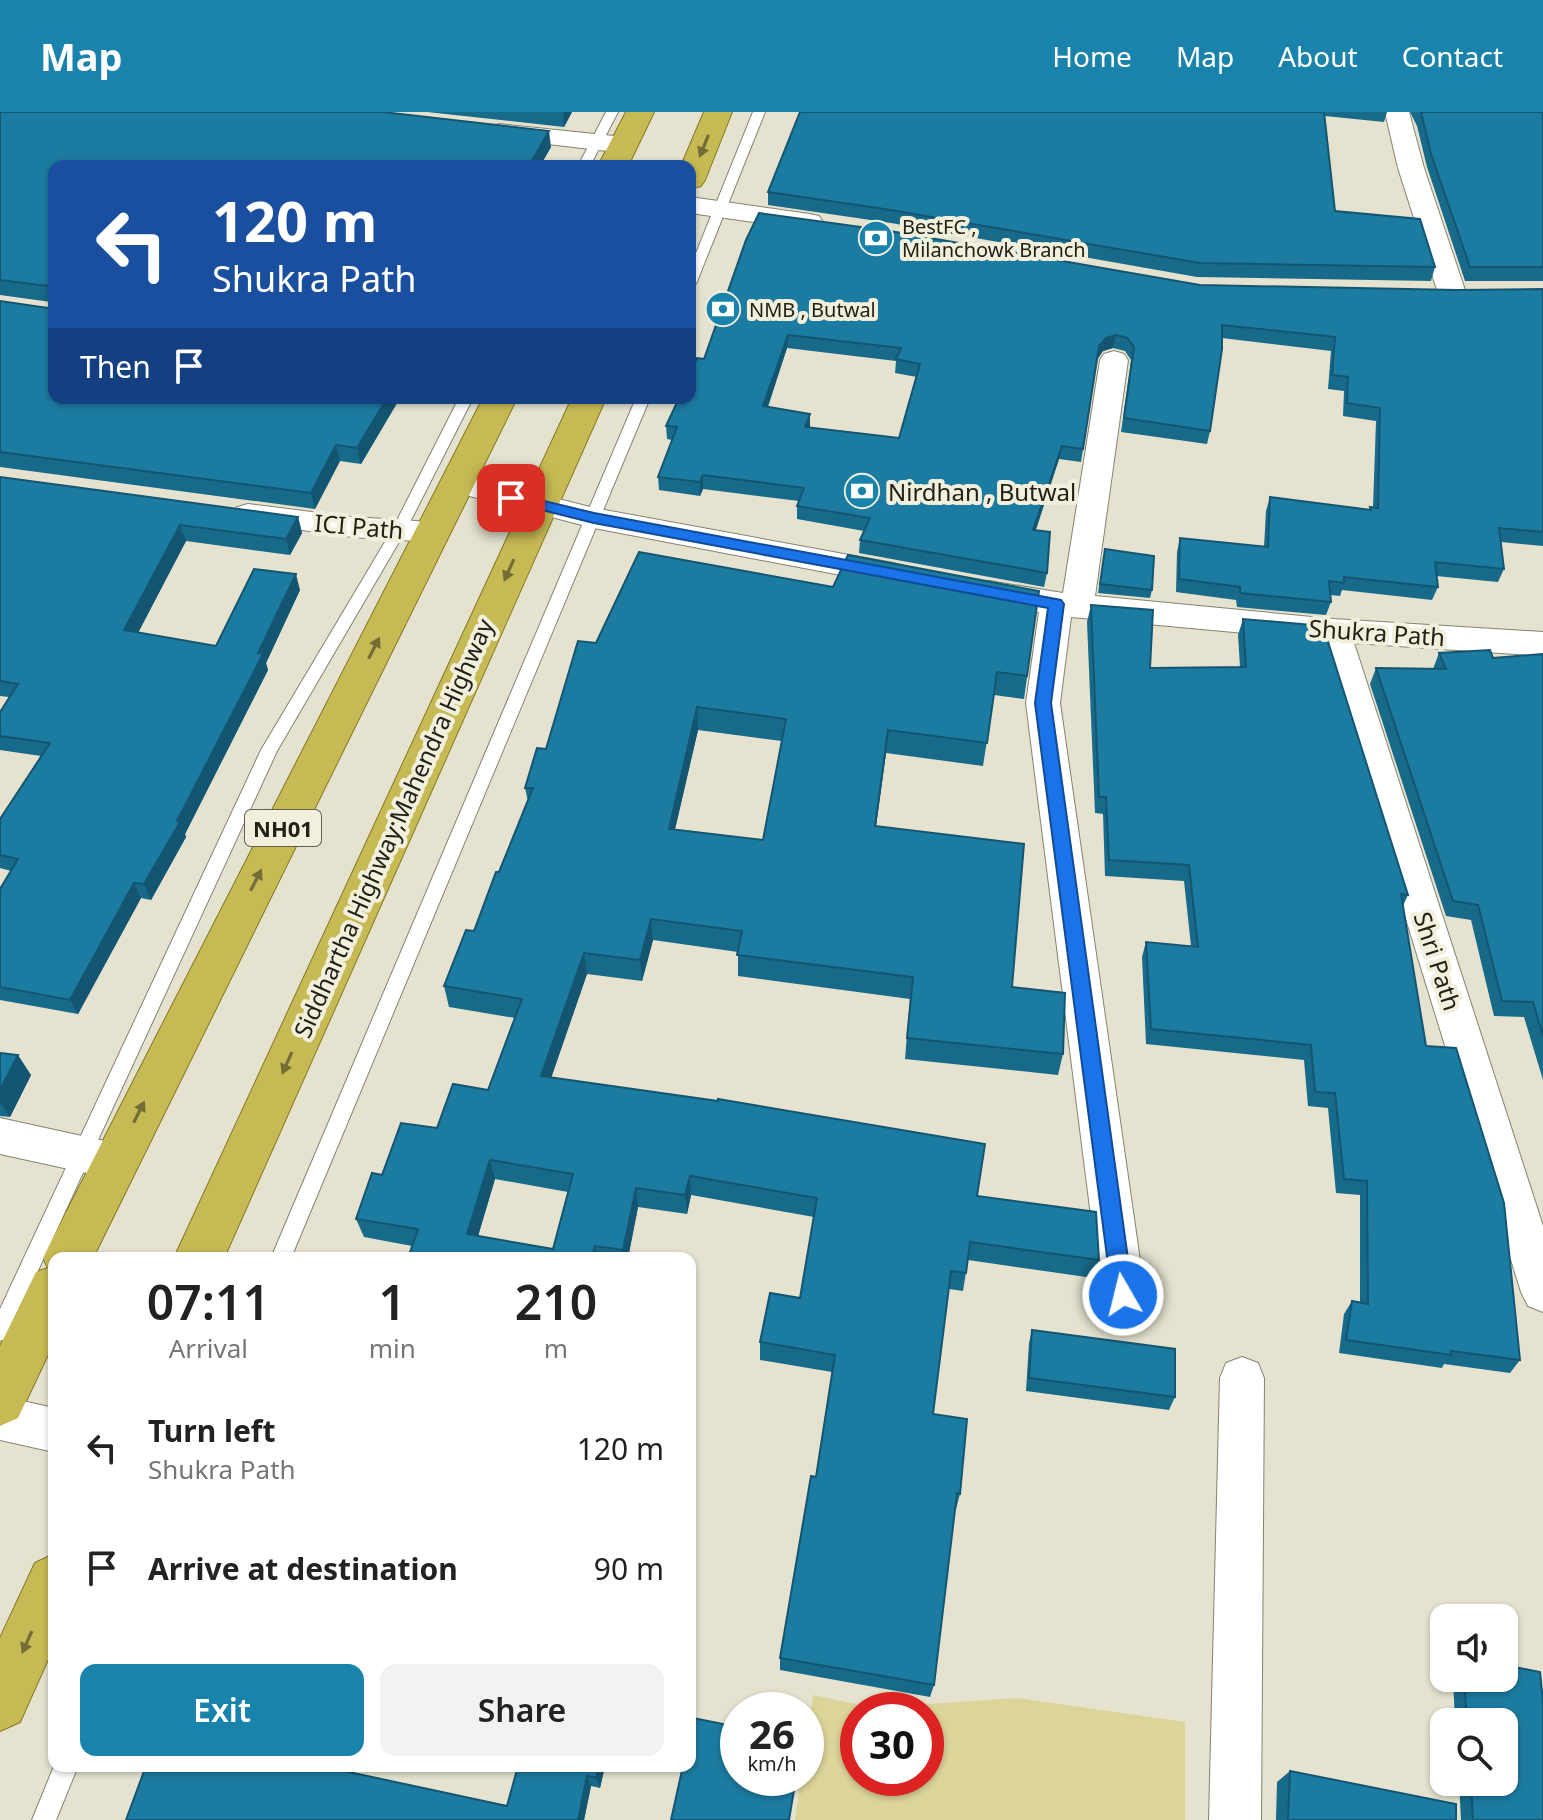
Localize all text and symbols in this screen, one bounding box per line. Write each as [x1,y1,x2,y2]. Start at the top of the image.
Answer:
text: Map [40,30,123,82]
text: Home [1052,37,1132,75]
text: Map [1176,37,1234,75]
text: About [1278,37,1358,75]
text: Contact [1402,37,1503,75]
one-way arrow [697,134,710,158]
text: 120 m [212,182,377,258]
icon: left [80,192,184,296]
place label: BestFC , Milanchowk Branch [902,213,1086,263]
bank icon: BestFC , Milanchowk Branch [857,219,895,257]
text: Shukra Path [212,254,416,303]
bank icon: NMB , Butwal [704,290,742,328]
place label: NMB , Butwal [749,296,876,323]
icon: arrive [167,344,211,388]
text: Then [80,346,151,387]
pin [477,464,545,532]
bank icon: Nirdhan , Butwal [843,472,881,510]
place label: Nirdhan , Butwal [888,475,1076,508]
icon: arrive [489,476,533,520]
street label: ICI Path [313,506,405,546]
one-way arrow [503,559,516,582]
street label: Shukra Path [1308,611,1446,653]
street label: Siddhartha Highway;Mahendra Highway [285,613,501,1043]
one-way arrow [367,637,380,660]
road number: NH01 [245,810,321,846]
one-way arrow [250,869,263,892]
street label: Shri Path [1407,907,1469,1015]
one-way arrow [280,1051,294,1074]
one-way arrow [132,1101,146,1124]
position arrow [1081,1253,1165,1337]
text: 07:11 [147,1269,270,1334]
text: 1 [379,1269,406,1334]
text: 210 [515,1269,597,1334]
text: Arrival [169,1330,248,1366]
text: min [369,1330,416,1366]
text: m [544,1330,568,1366]
text: Turn left [148,1410,276,1451]
icon: left [80,1426,124,1470]
text: 120 m [577,1428,664,1469]
text: Shukra Path [148,1451,296,1487]
icon: arrive [80,1546,124,1590]
text: Arrive at destination [148,1548,458,1589]
text: 90 m [594,1548,664,1589]
map controls [1430,1604,1518,1796]
button: sound [1430,1604,1518,1692]
one-way arrow [20,1630,34,1654]
button: Exit [80,1664,364,1756]
button: Share [380,1664,664,1756]
speed limit sign: 30 [840,1692,944,1796]
text: 26 [749,1706,795,1761]
button: search [1430,1708,1518,1796]
text: km/h [747,1750,797,1777]

